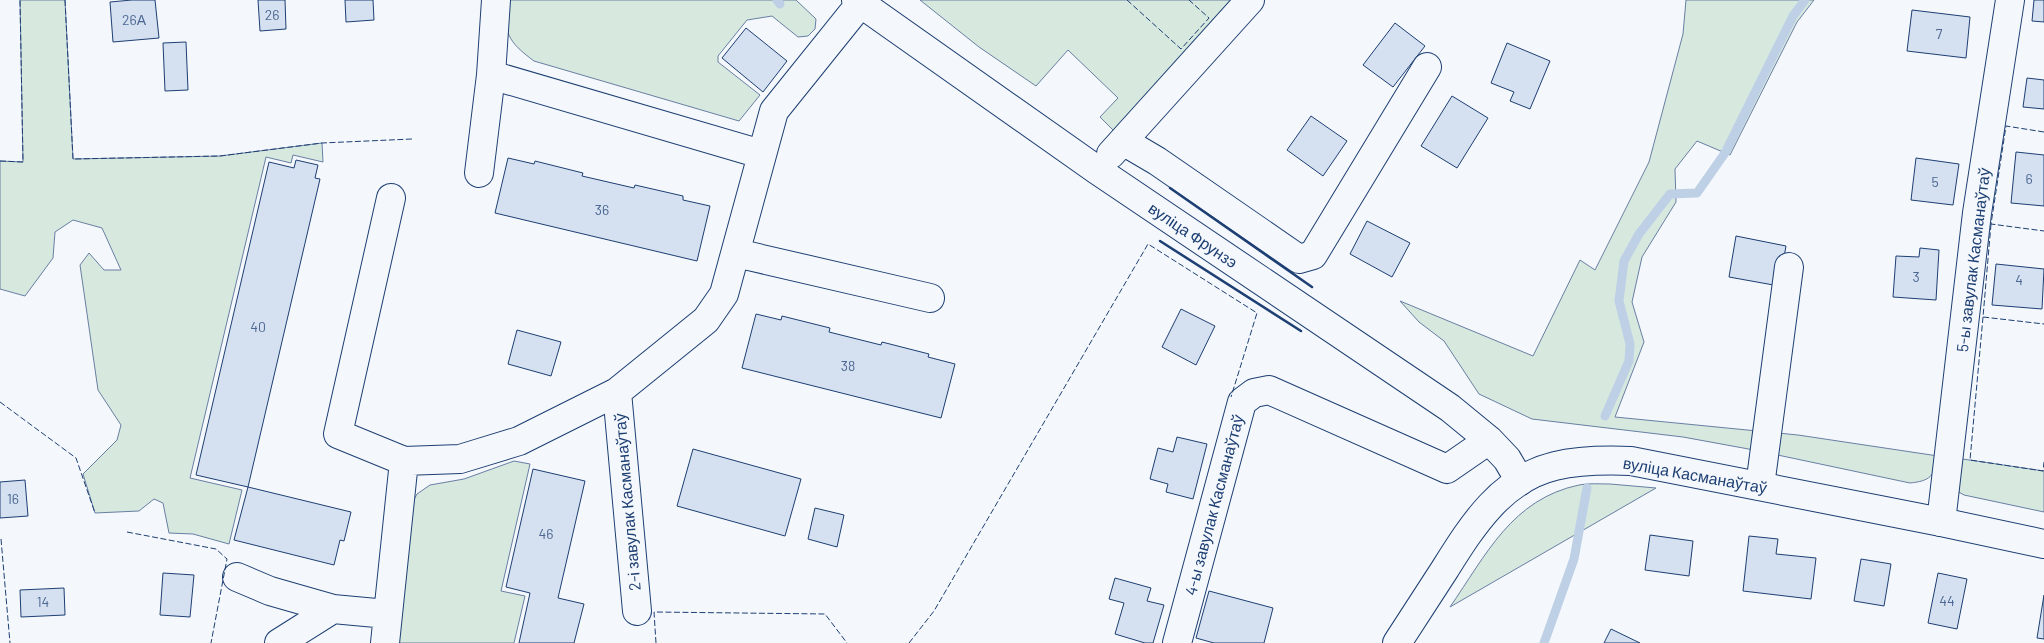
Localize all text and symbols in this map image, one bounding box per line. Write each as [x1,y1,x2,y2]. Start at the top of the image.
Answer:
house number: 26 [265,6,279,23]
house number: 26А [122,11,147,28]
house number: 7 [1936,25,1943,42]
street label: 5-ы завулак Касманаўтаў [1952,167,1993,353]
house number: 6 [2025,170,2033,187]
house number: 5 [1931,173,1939,190]
street label: вуліца Фрунзэ [1145,198,1241,271]
house number: 36 [595,201,609,218]
house number: 3 [1912,268,1920,285]
house number: 4 [2015,271,2023,288]
house number: 40 [250,318,266,335]
house number: 38 [841,357,855,374]
street label: 4-ы завулак Касманаўтаў [1180,412,1247,597]
street label: 2-і завулак Касманаўтаў [609,413,644,592]
street label: вуліца Касманаўтаў [1622,452,1769,497]
house number: 16 [7,490,19,507]
house number: 46 [539,525,553,542]
house number: 44 [1939,592,1955,609]
house number: 14 [37,593,49,610]

